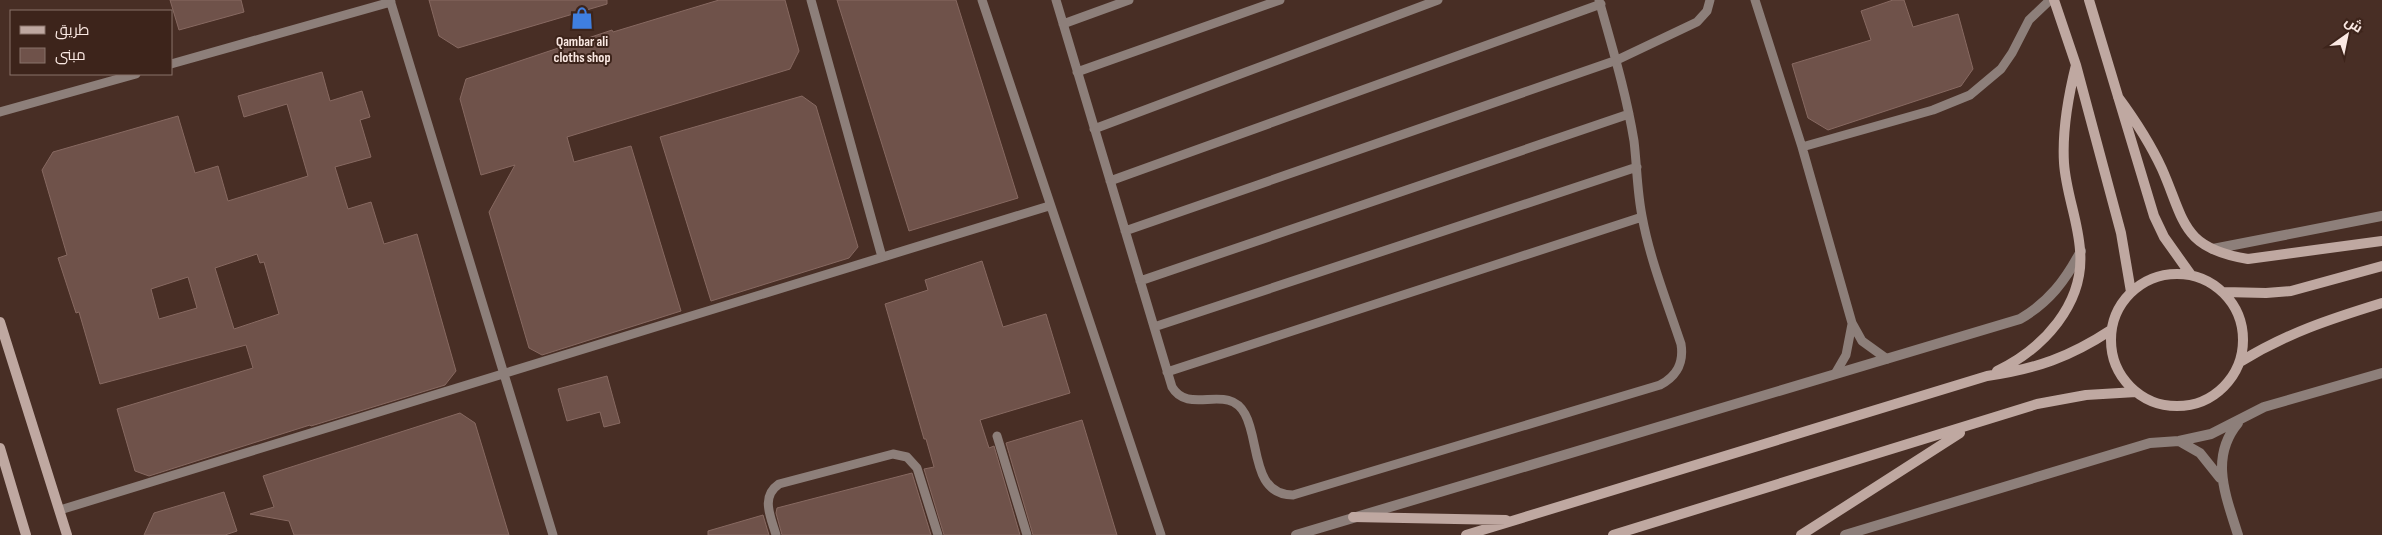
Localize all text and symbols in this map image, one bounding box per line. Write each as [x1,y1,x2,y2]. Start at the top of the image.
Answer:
shop icon: Qambar ali cloths shop [569,5,595,31]
legend [10,10,172,75]
north arrow [2322,10,2372,60]
text: ش [2342,12,2366,37]
text: طريق [55,21,89,40]
place label: Qambar ali cloths shop [553,33,611,66]
text: مبنى [55,46,86,65]

